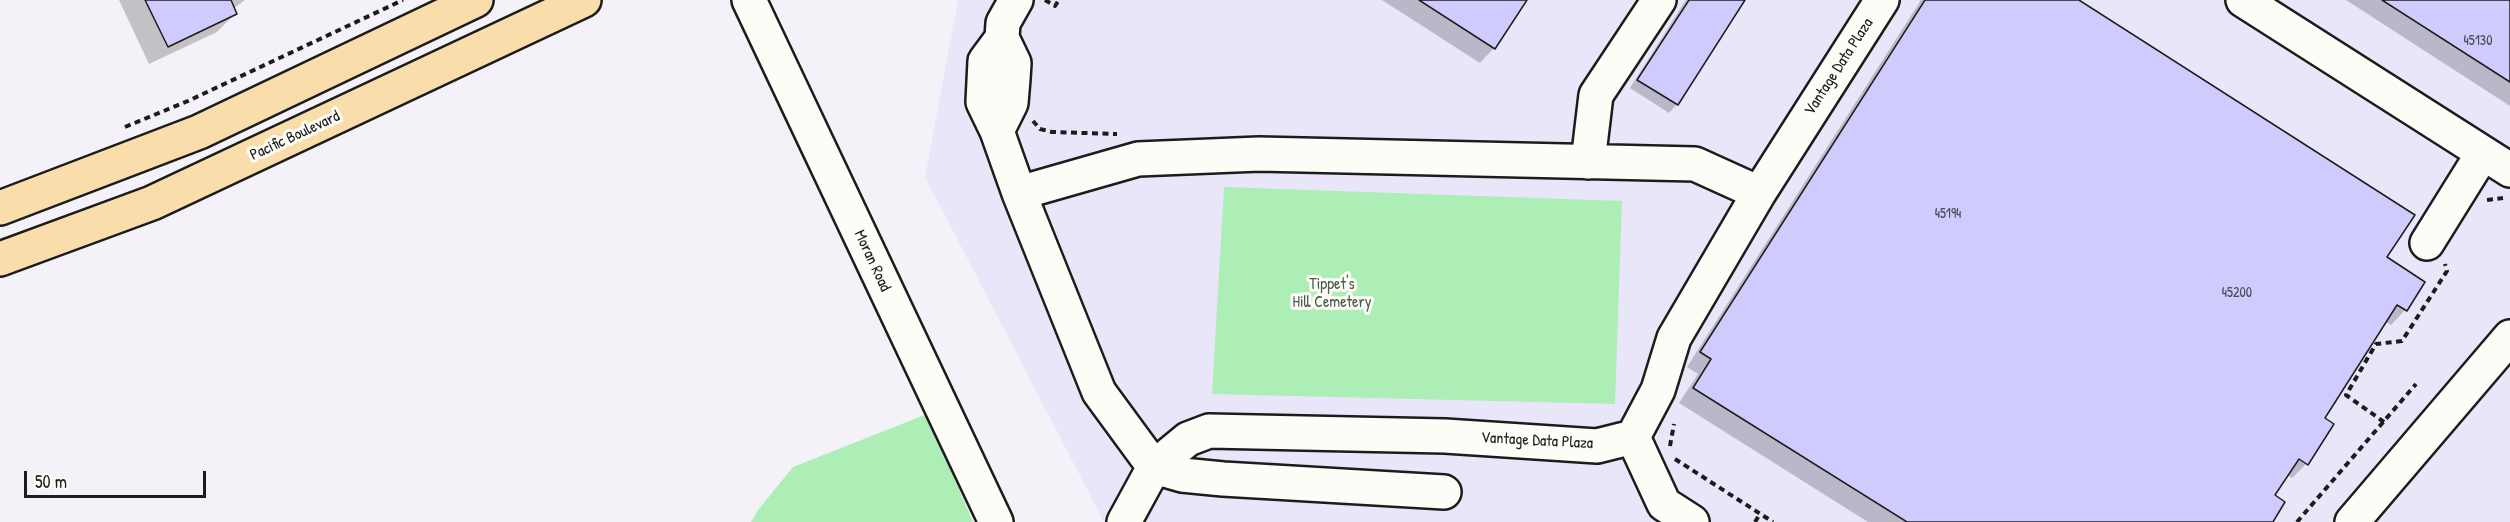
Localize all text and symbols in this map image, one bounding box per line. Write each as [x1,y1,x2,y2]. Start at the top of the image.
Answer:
street label: Vantage Data Plaza [1800,15,1878,119]
house number: 45130 [2464,33,2492,49]
street label: Pacific Boulevard [247,107,343,165]
house number: 45194 [1935,206,1961,222]
street label: Moran Road [849,227,895,295]
park label: Tippet's Hill Cemetery [1293,275,1371,313]
house number: 45200 [2222,285,2252,301]
street label: Vantage Data Plaza [1481,428,1593,454]
scale bar [27,459,208,497]
text: 50 m [35,469,67,494]

